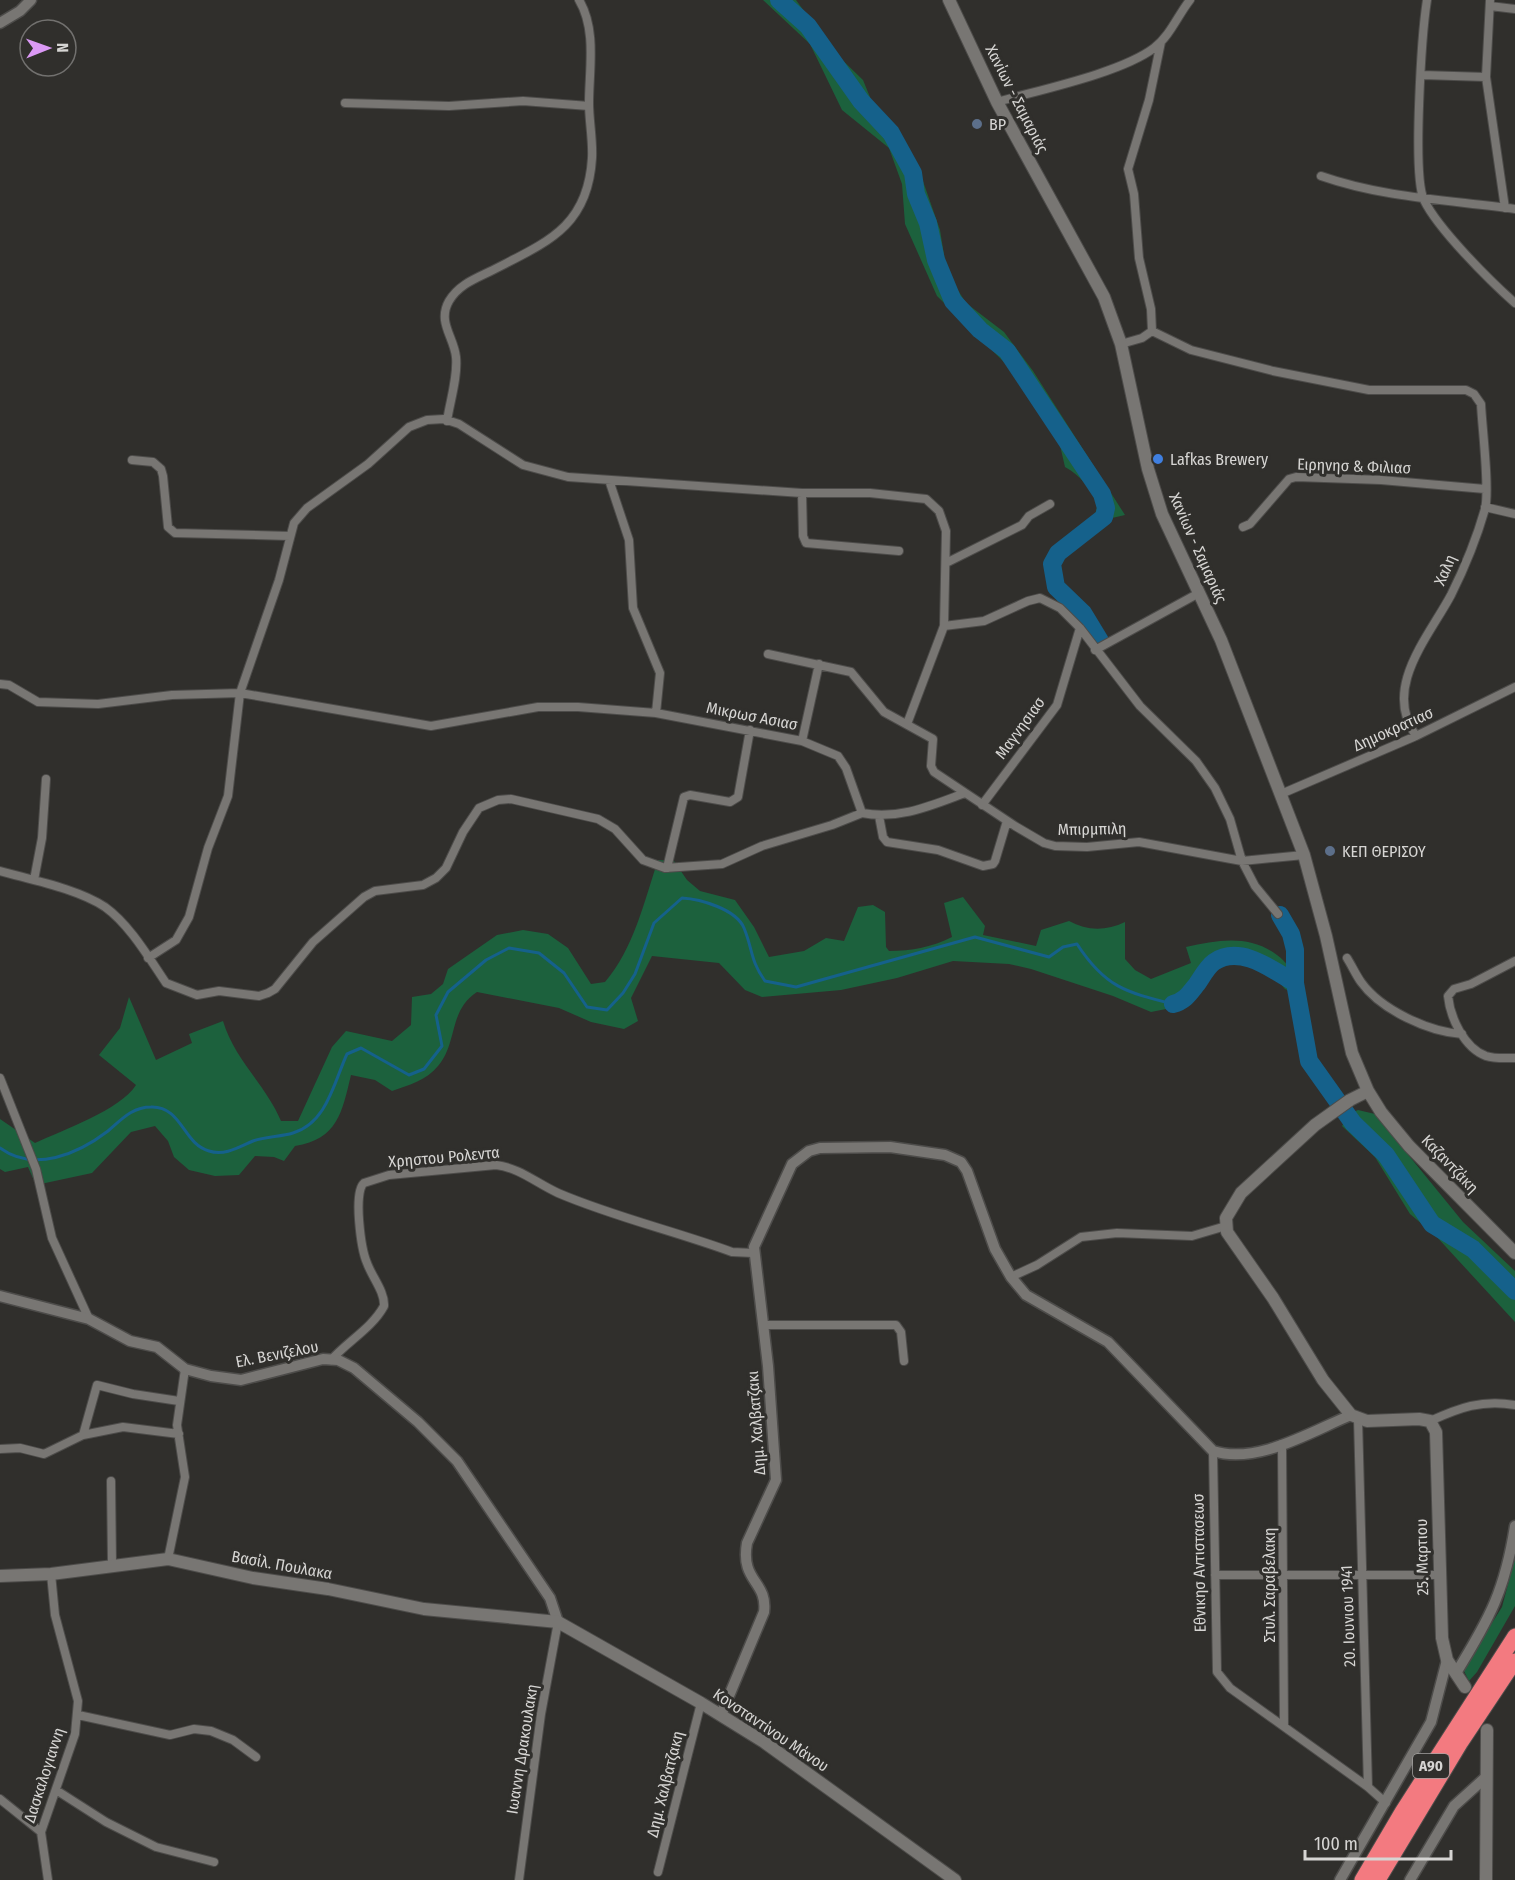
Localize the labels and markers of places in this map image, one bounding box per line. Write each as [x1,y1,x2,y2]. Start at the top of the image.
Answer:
place label: BP [989,115,1006,134]
marker: BP [970,117,984,131]
place label: Lafkas Brewery [1170,450,1269,469]
marker: Lafkas Brewery [1151,452,1165,466]
place label: ΚΕΠ ΘΕΡΙΣΟΥ [1342,842,1426,861]
marker: ΚΕΠ ΘΕΡΙΣΟΥ [1323,844,1337,858]

